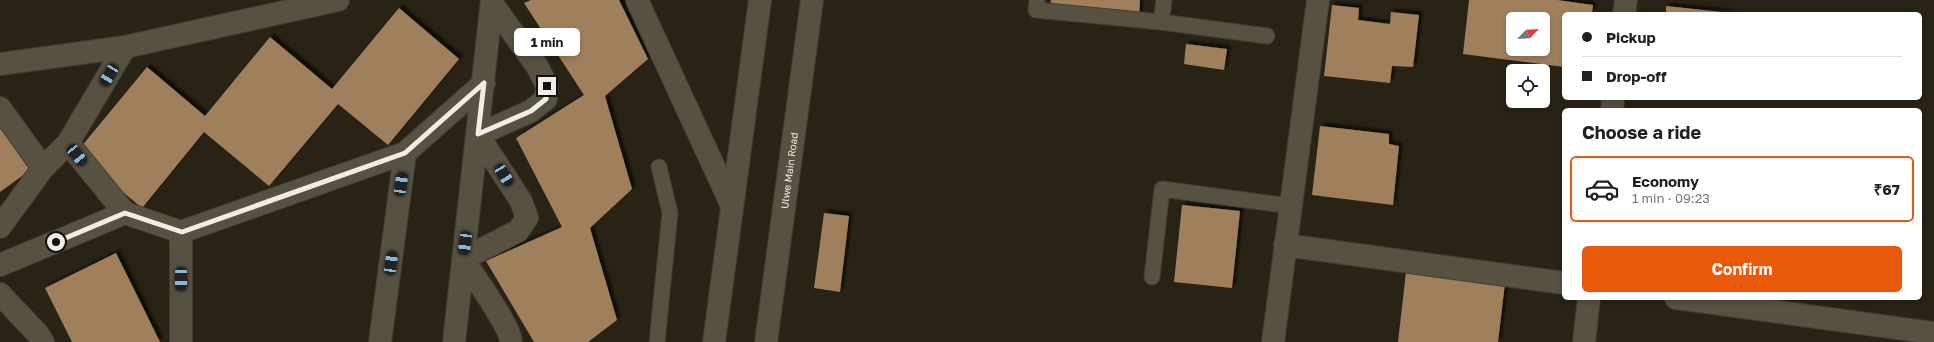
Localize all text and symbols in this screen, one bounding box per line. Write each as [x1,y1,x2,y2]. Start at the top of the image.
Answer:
north arrow [1506,12,1550,56]
map controls [1506,12,1550,108]
callout: 1 min [514,28,580,56]
text: Pickup [1606,28,1656,46]
text: 1 min [531,34,563,50]
car [98,62,120,88]
button: locate [1506,64,1550,108]
text: Drop-off [1606,67,1666,85]
route end [538,77,556,95]
text: Choose a ride [1582,121,1701,143]
street label: Ulwe Main Road [778,132,800,209]
car [65,142,89,168]
car [493,162,515,188]
car [393,171,409,197]
icon: car [1584,171,1620,207]
text: Economy [1632,172,1699,190]
text: ₹67 [1874,180,1900,198]
text: 1 min · 09:23 [1632,190,1710,206]
car [458,230,472,256]
route start [47,233,65,251]
button: Confirm [1582,246,1902,292]
car [383,250,399,276]
car [175,267,187,291]

